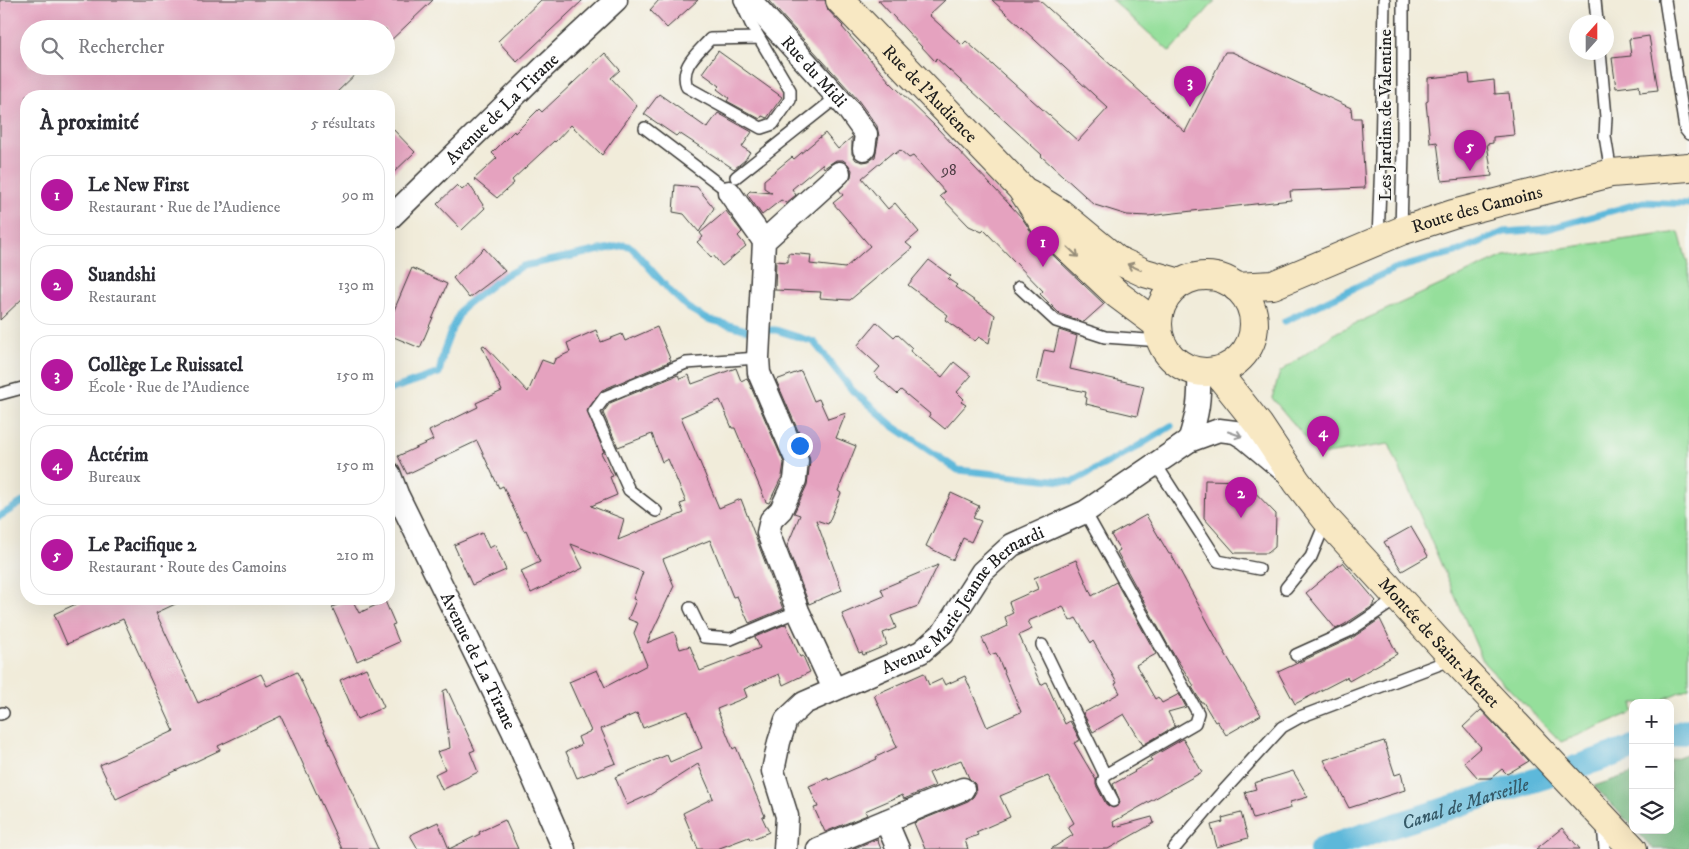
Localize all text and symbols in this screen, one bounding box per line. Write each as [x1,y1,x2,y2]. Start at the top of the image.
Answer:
north arrow [1569,15,1614,60]
search box [20,20,395,75]
street label: Les Jardins de Valentine [1375,29,1397,201]
street label: Rue du Midi [776,32,851,112]
icon: search [38,34,66,62]
text: Rechercher [78,36,164,59]
street label: Rue de l'Audience [877,41,982,148]
street label: Avenue de La Tirane [441,49,564,169]
pin: 3 [1174,66,1206,107]
text: À proximité [40,110,139,136]
text: 5 résultats [311,113,375,133]
pin: 5 [1454,130,1486,171]
house number: 98 [941,161,957,180]
text: Le New First [88,174,189,197]
street label: Route des Camoins [1409,181,1545,239]
text: 1 [54,185,60,205]
text: 90 m [342,185,374,205]
text: Restaurant · Rue de l'Audience [88,197,280,217]
pin: 1 [1027,226,1059,267]
one-way arrow [1067,246,1079,258]
one-way arrow [1127,262,1142,272]
text: Suandshi [88,264,156,287]
text: 2 [53,275,61,295]
text: 130 m [338,275,374,295]
text: Restaurant [88,287,156,307]
text: Collège Le Ruissatel [88,354,243,377]
text: 3 [54,365,60,385]
text: 150 m [336,365,374,385]
text: École · Rue de l'Audience [88,377,249,397]
pin: 4 [1307,416,1339,457]
one-way arrow [1227,430,1242,439]
your location [787,433,813,459]
text: Actérim [88,444,148,467]
text: 4 [52,455,62,475]
text: 150 m [336,455,374,475]
text: Bureaux [88,467,141,487]
pin: 2 [1225,477,1257,518]
street label: Avenue Marie Jeanne Bernardi [878,522,1048,680]
text: Le Pacifique 2 [88,534,196,557]
text: 5 [53,545,61,565]
text: 210 m [336,545,374,565]
text: Restaurant · Route des Camoins [88,557,287,577]
street label: Montée de Saint-Menet [1373,573,1504,713]
street label: Avenue de La Tirane [435,589,521,733]
map controls [1629,699,1674,834]
button: + [1629,699,1674,744]
button: − [1629,744,1674,789]
water label: Canal de Marseille [1399,773,1532,835]
button: layers [1629,789,1674,834]

